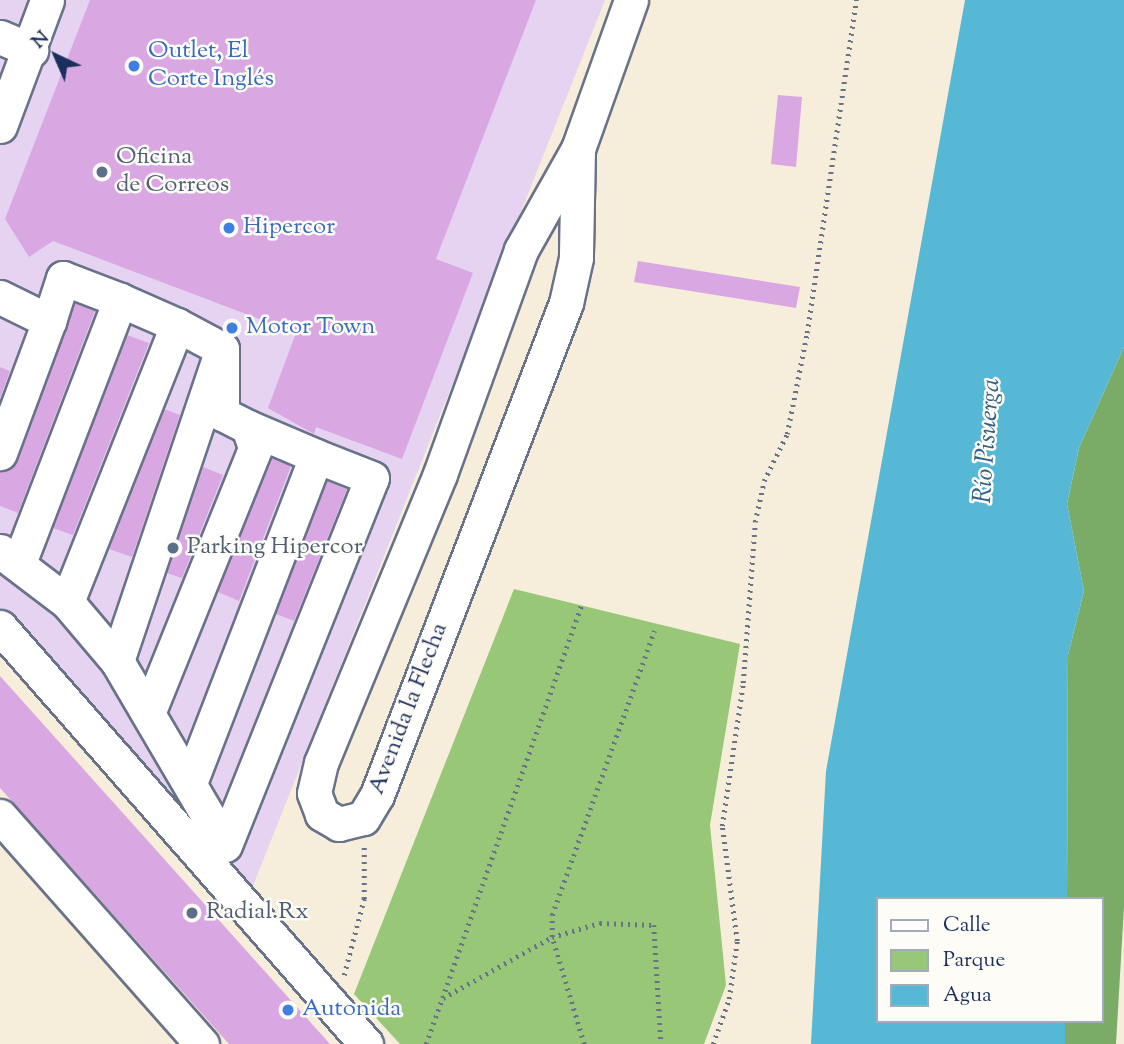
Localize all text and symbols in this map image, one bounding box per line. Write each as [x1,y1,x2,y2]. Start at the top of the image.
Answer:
north arrow [21,21,91,91]
text: N [26,26,56,56]
place label: Outlet, El Corte Inglés [148,38,274,94]
marker: Outlet, El Corte Inglés [126,58,142,74]
place label: Oficina de Correos [116,144,229,200]
marker: Oficina de Correos [94,164,110,180]
place label: Hipercor [243,214,335,242]
marker: Hipercor [221,220,237,236]
place label: Motor Town [246,314,375,342]
marker: Motor Town [224,320,240,336]
water label: Río Pisuerga [968,378,1008,504]
place label: Parking Hipercor [187,534,363,562]
marker: Parking Hipercor [165,540,181,556]
street label: Avenida la Flecha [363,619,455,799]
legend [876,897,1103,1023]
place label: Radial.Rx [206,899,309,927]
marker: Radial.Rx [184,905,200,921]
text: Calle [943,911,991,941]
text: Parque [943,946,1005,976]
text: Agua [943,981,992,1011]
place label: Autonida [302,996,401,1024]
marker: Autonida [280,1002,296,1018]

